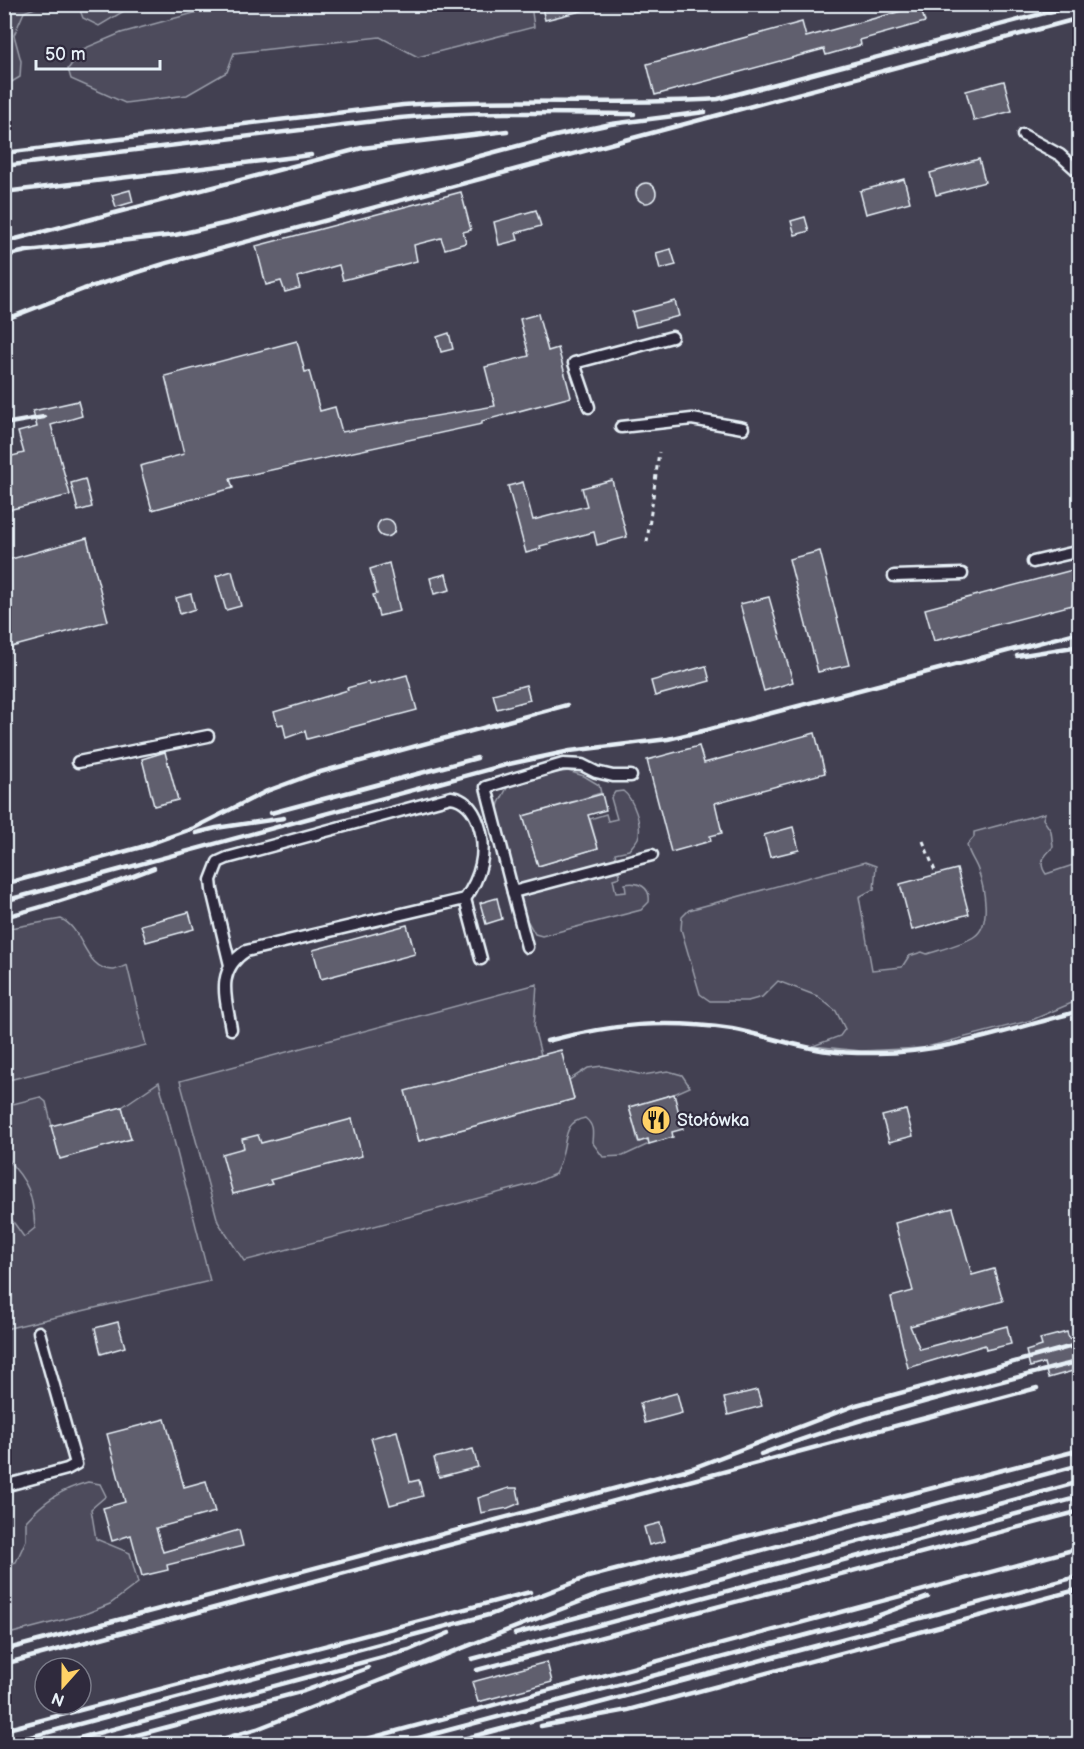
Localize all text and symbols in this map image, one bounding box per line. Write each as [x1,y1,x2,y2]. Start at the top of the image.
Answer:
scale bar [36,33,160,71]
text: 50 m [45,44,86,65]
restaurant icon: Stołówka [640,1104,672,1136]
place label: Stołówka [677,1110,750,1131]
north arrow [33,1656,93,1716]
text: N [49,1688,67,1710]

